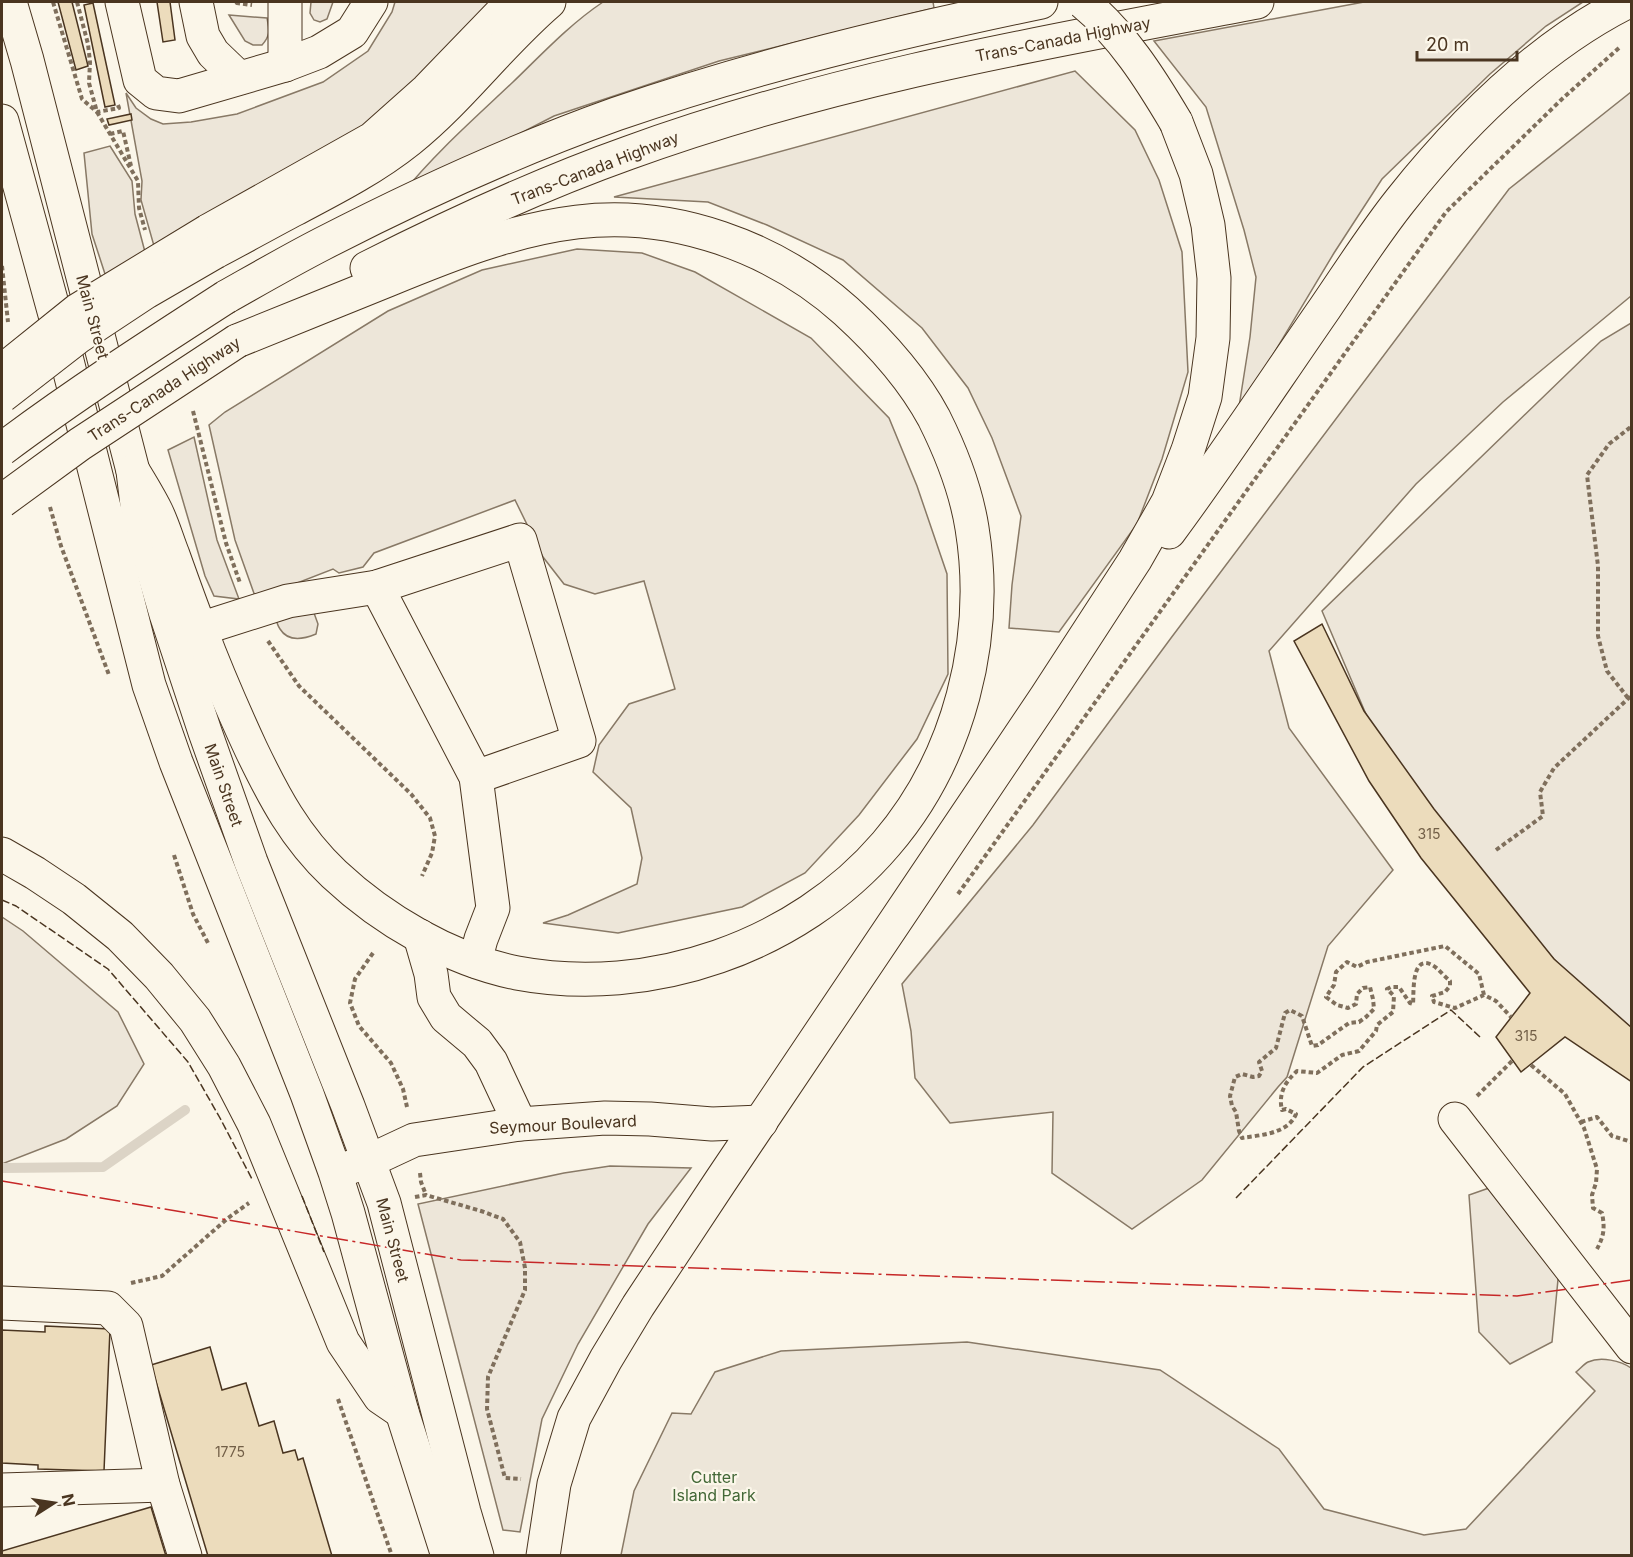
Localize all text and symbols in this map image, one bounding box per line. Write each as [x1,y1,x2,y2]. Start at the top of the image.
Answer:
street label: Trans-Canada Highway [974,12,1152,66]
scale bar [1417,24,1518,62]
text: 20 m [1426,34,1469,55]
street label: Trans-Canada Highway [508,127,682,209]
street label: Main Street [72,273,114,361]
street label: Trans-Canada Highway [84,332,244,446]
street label: Main Street [200,741,248,829]
house number: 315 [1418,825,1440,842]
house number: 315 [1515,1027,1537,1044]
street label: Seymour Boulevard [489,1110,637,1138]
street label: Main Street [372,1196,414,1284]
house number: 1775 [215,1443,245,1460]
park label: Cutter Island Park [672,1467,756,1505]
north arrow [24,1473,84,1533]
text: N [58,1492,80,1508]

